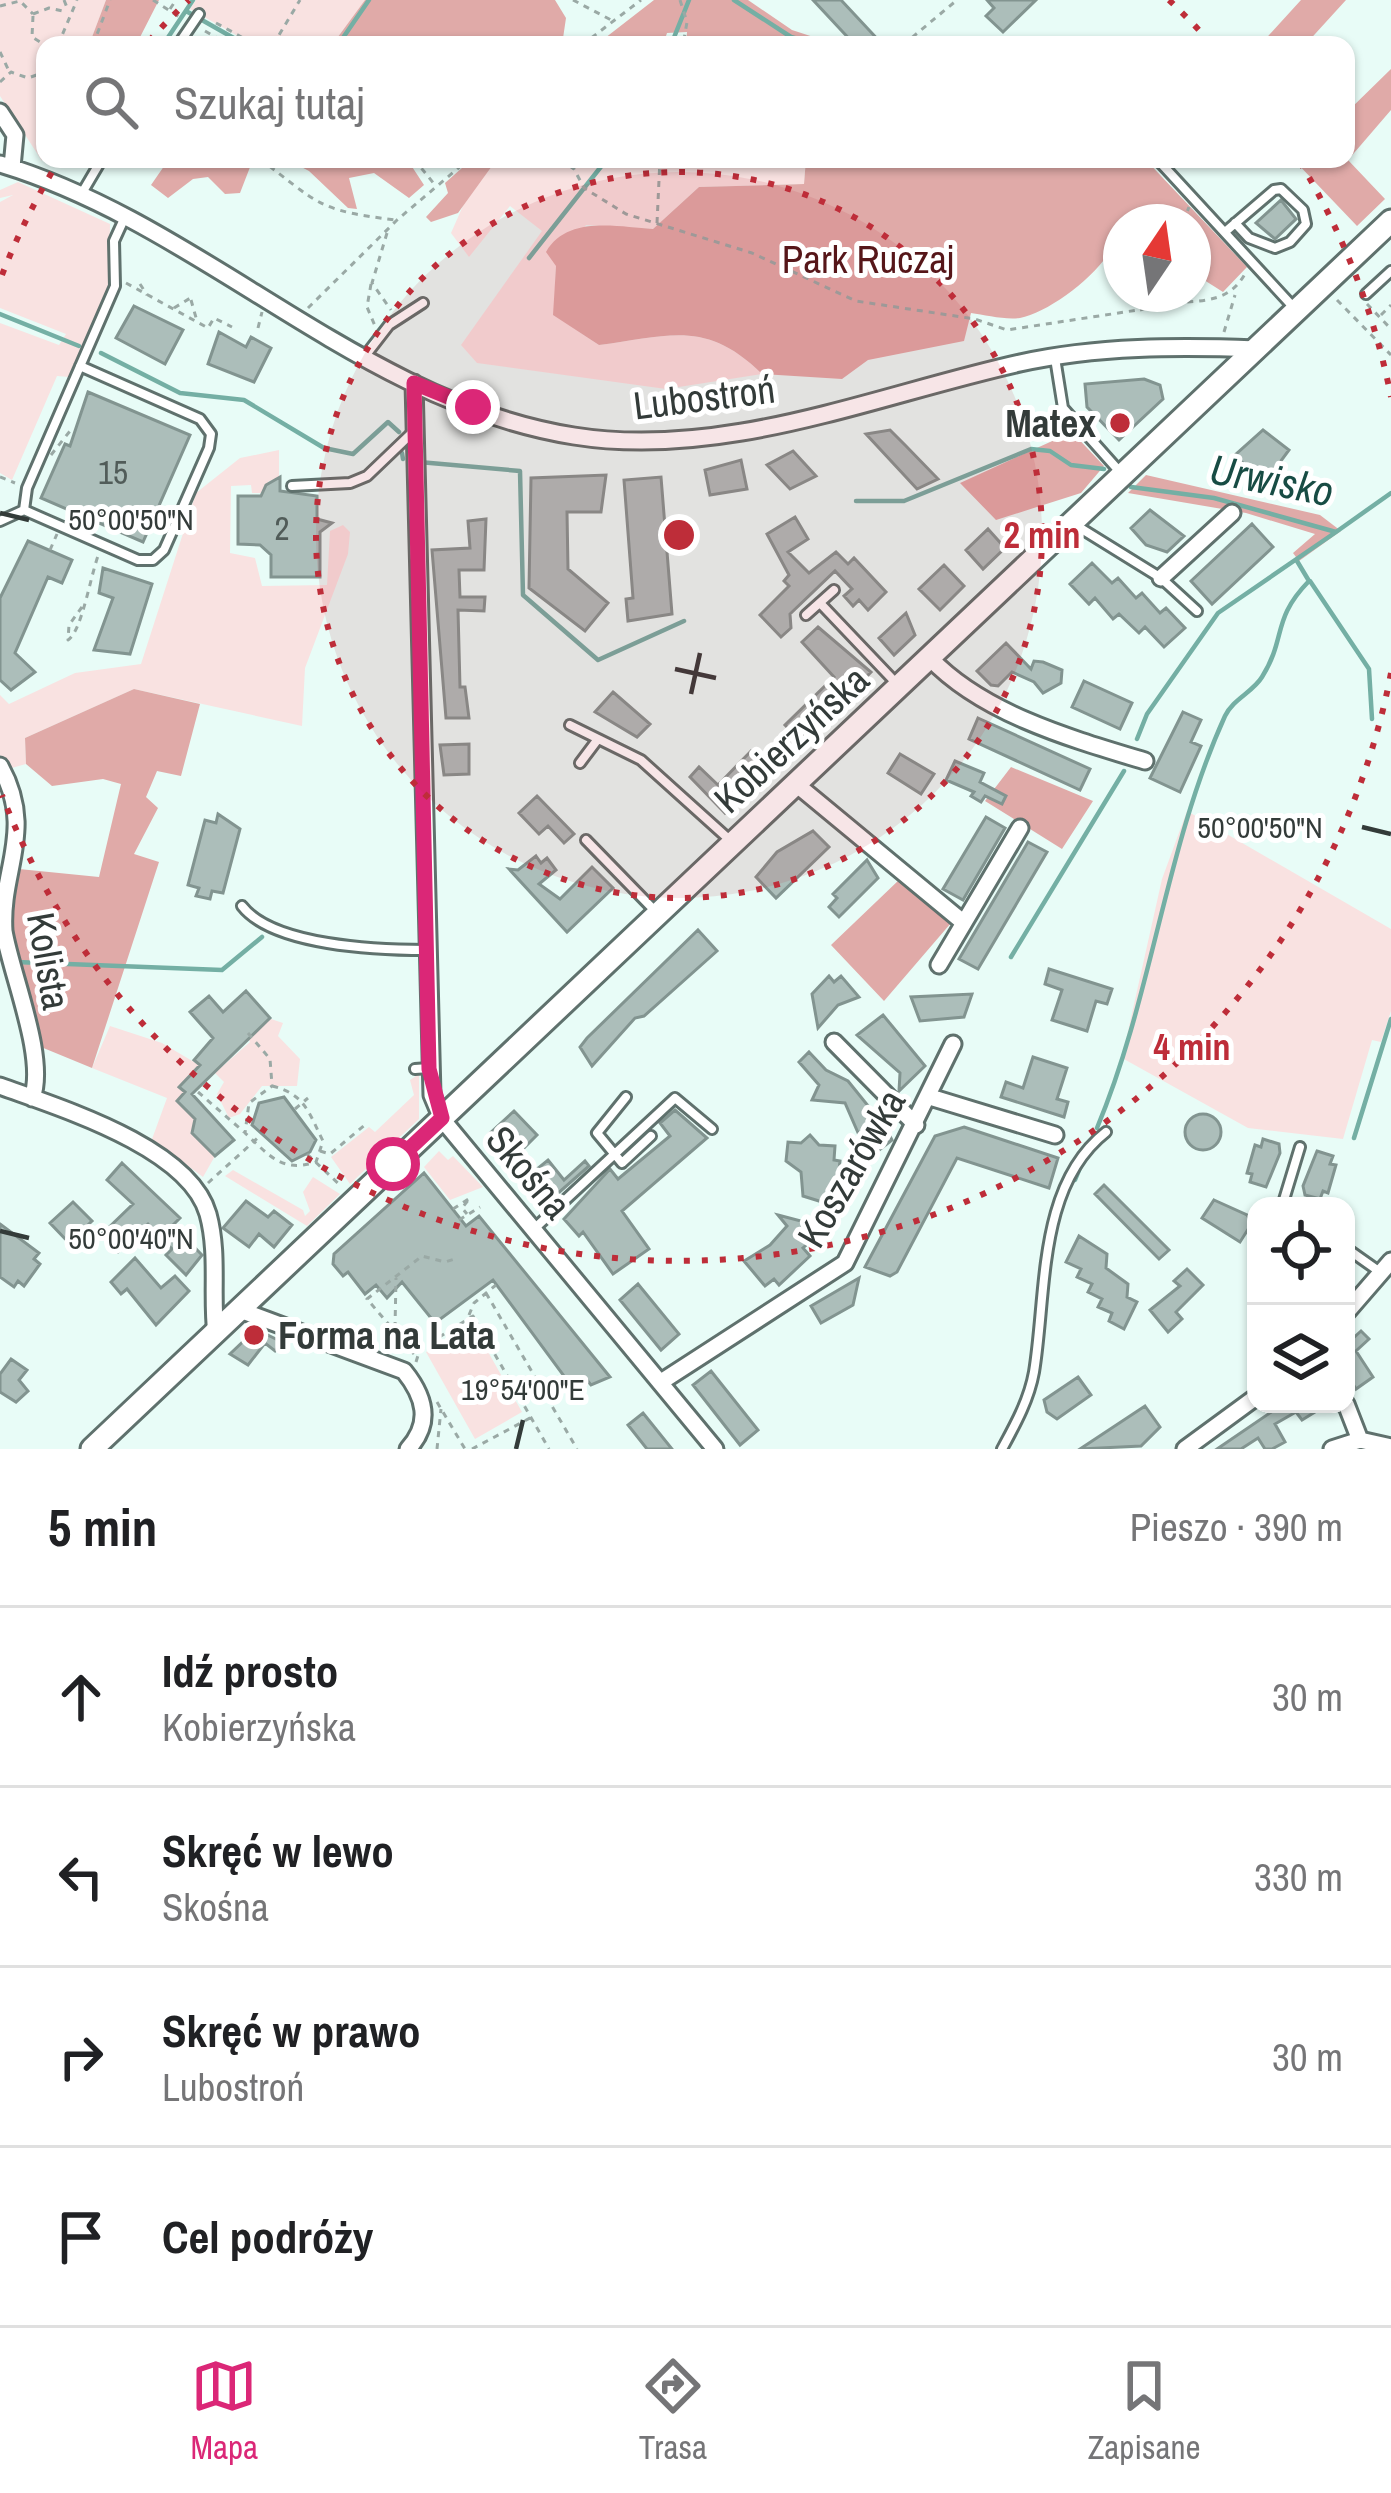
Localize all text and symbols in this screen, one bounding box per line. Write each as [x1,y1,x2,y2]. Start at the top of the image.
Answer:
search box [36,36,1355,168]
icon: search [78,69,144,135]
text: Szukaj tutaj [174,72,365,133]
north arrow [1103,204,1211,312]
park label: Park Ruczaj [782,233,954,285]
street label: Lubostroń [630,363,778,431]
route end [446,380,500,434]
place label: Matex [1005,397,1096,449]
marker: Matex [1107,410,1133,436]
water label: Urwisko [1206,441,1338,519]
house number: 15 [98,450,128,494]
text: 50°00'50"N [68,499,194,539]
house number: 2 [274,506,290,550]
text: 2 min [1003,511,1081,559]
centre of rings [658,514,700,556]
street label: Kobierzyńska [702,654,880,824]
text: 50°00'50"N [1197,807,1323,847]
street label: Kolista [15,908,83,1014]
text: 4 min [1153,1023,1231,1071]
street label: Koszarówka [785,1079,917,1256]
street label: Skośna [475,1114,583,1230]
route start [366,1137,420,1191]
map controls [1247,1197,1355,1413]
button: locate [1247,1197,1355,1305]
text: 50°00'40"N [68,1218,194,1258]
button: layers [1247,1305,1355,1413]
place label: Forma na Lata [278,1309,495,1361]
marker: Forma na Lata [241,1322,267,1348]
text: 19°54'00"E [461,1369,585,1409]
text: 5 min [48,1493,157,1562]
text: Pieszo · 390 m [1130,1501,1343,1553]
text: Idź prosto [162,1640,338,1701]
icon: ahead [48,1664,114,1730]
text: 30 m [1272,1671,1343,1723]
text: Kobierzyńska [162,1701,356,1753]
text: Skręć w lewo [162,1820,394,1881]
icon: left [48,1844,114,1910]
text: 330 m [1254,1851,1343,1903]
text: Skośna [162,1881,269,1933]
text: Skręć w prawo [162,2000,420,2061]
icon: right [48,2024,114,2090]
text: 30 m [1272,2031,1343,2083]
text: Lubostroń [162,2061,304,2113]
icon: arrive [48,2204,114,2270]
text: Cel podróży [162,2206,373,2267]
tab: Mapa [190,2353,258,2469]
tab: Trasa [639,2353,707,2469]
tab: Zapisane [1088,2353,1201,2469]

